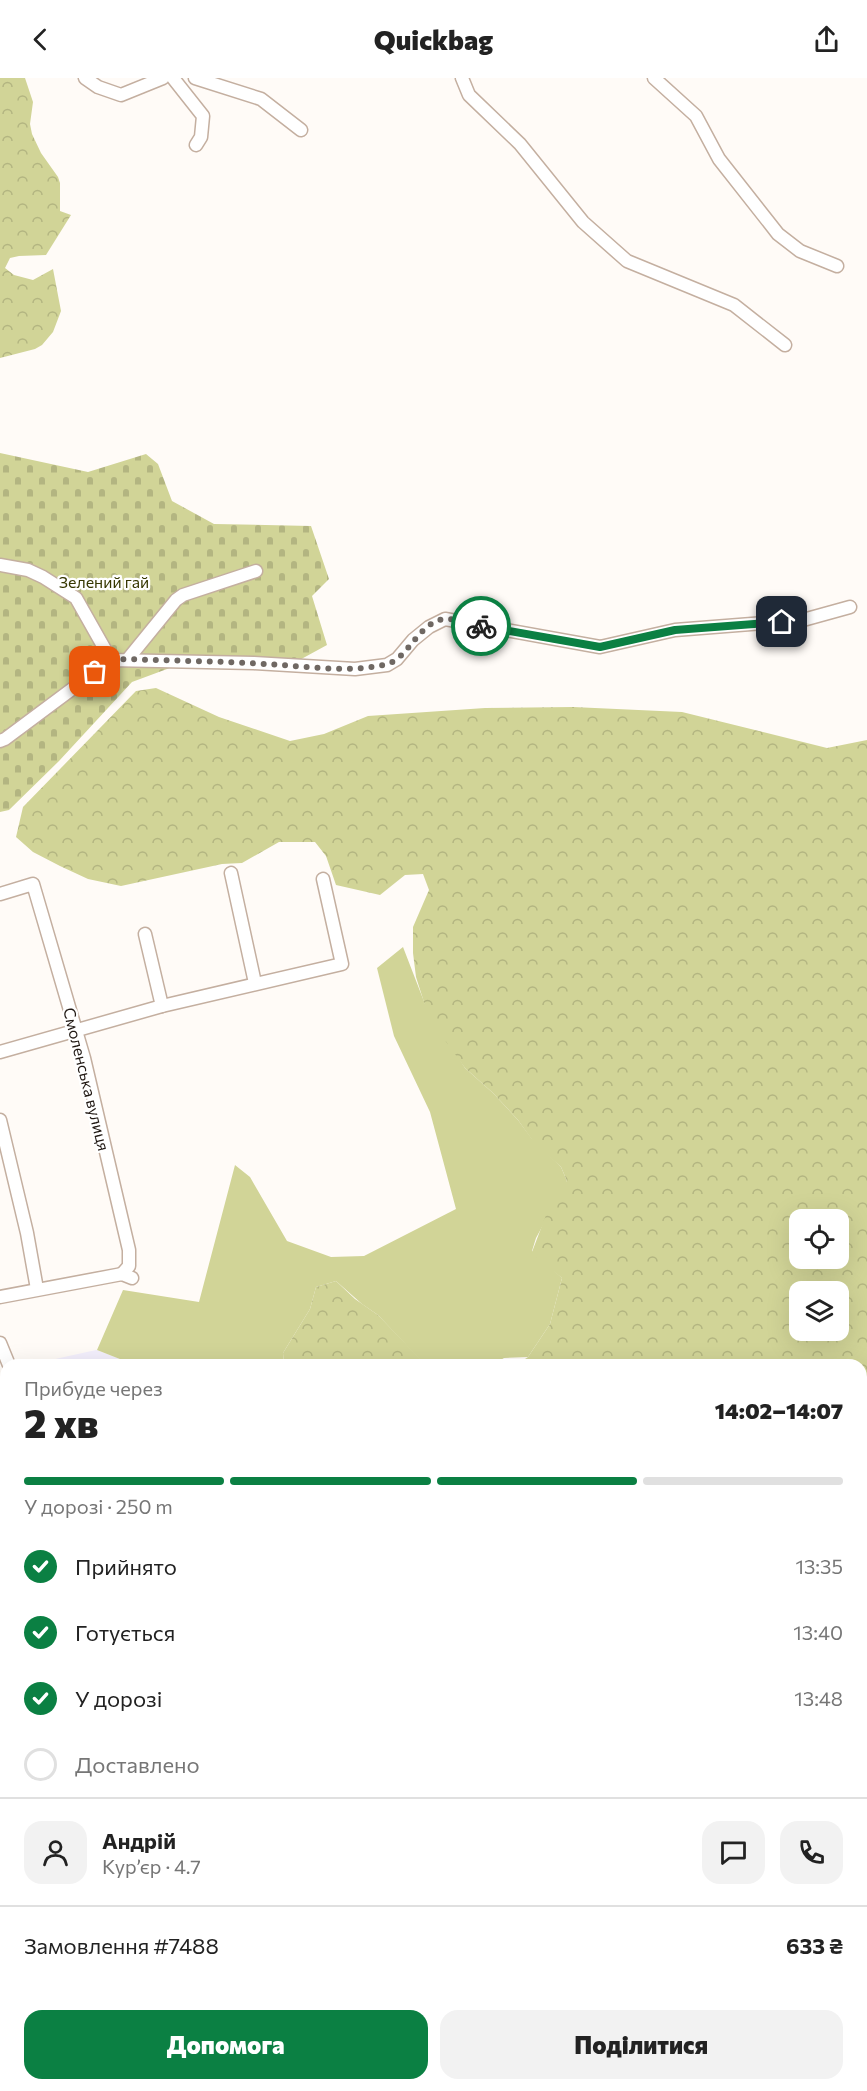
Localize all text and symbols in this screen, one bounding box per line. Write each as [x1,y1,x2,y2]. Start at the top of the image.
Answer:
icon: back [24,23,57,56]
text: Quickbag [374,23,493,56]
icon: share [810,23,843,56]
park label: Зелений гай [59,572,149,591]
courier [451,596,511,656]
pin [756,596,807,647]
icon: home [765,605,798,638]
icon: bike [465,610,498,643]
pin [69,646,120,697]
icon: bag [78,655,111,688]
street label: Смоленська вулиця [60,1005,114,1153]
map controls [789,1209,849,1341]
button: locate [789,1209,849,1269]
button: layers [789,1281,849,1341]
text: Прибуде через [24,1376,163,1400]
text: 14:02–14:07 [715,1397,843,1424]
text: 2 хв [24,1398,99,1446]
text: У дорозі · 250 m [24,1494,173,1518]
icon: check [24,1550,57,1583]
text: Прийнято [75,1553,177,1580]
text: 13:35 [795,1554,843,1578]
icon: check [24,1616,57,1649]
text: Готується [75,1619,175,1646]
text: 13:40 [793,1620,843,1644]
icon: check [24,1682,57,1715]
text: У дорозі [75,1685,162,1712]
text: 13:48 [794,1686,843,1710]
text: Доставлено [75,1751,200,1778]
button: person [24,1821,87,1884]
button: chat [702,1821,765,1884]
button: phone [780,1821,843,1884]
text: Андрій [102,1827,176,1854]
text: Кур’єр · 4.7 [102,1854,201,1878]
text: Замовлення #7488 [24,1932,219,1959]
text: 633 ₴ [786,1932,843,1959]
button: Допомога [24,2010,428,2079]
button: Поділитися [440,2010,843,2079]

